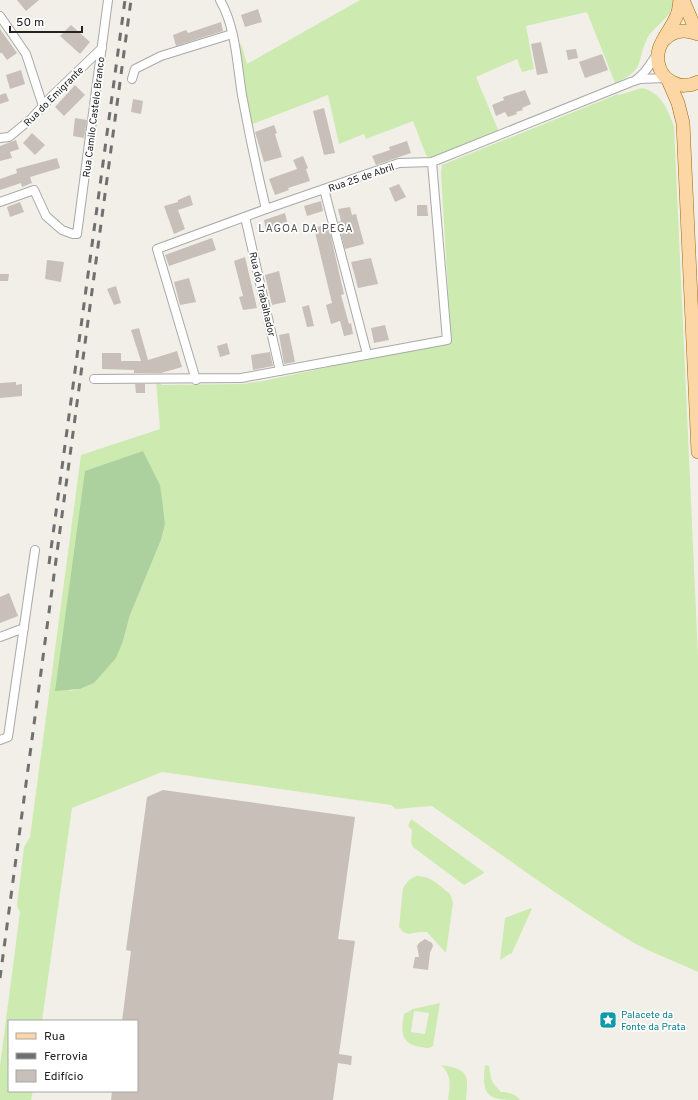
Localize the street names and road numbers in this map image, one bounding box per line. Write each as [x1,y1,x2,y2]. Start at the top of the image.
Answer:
street label: Rua Camilo Castelo Branco [81,56,108,178]
street label: Rua do Emigrante [21,64,87,130]
street label: Rua 25 de Abril [327,161,396,196]
street label: Rua do Trabalhador [245,251,278,338]

